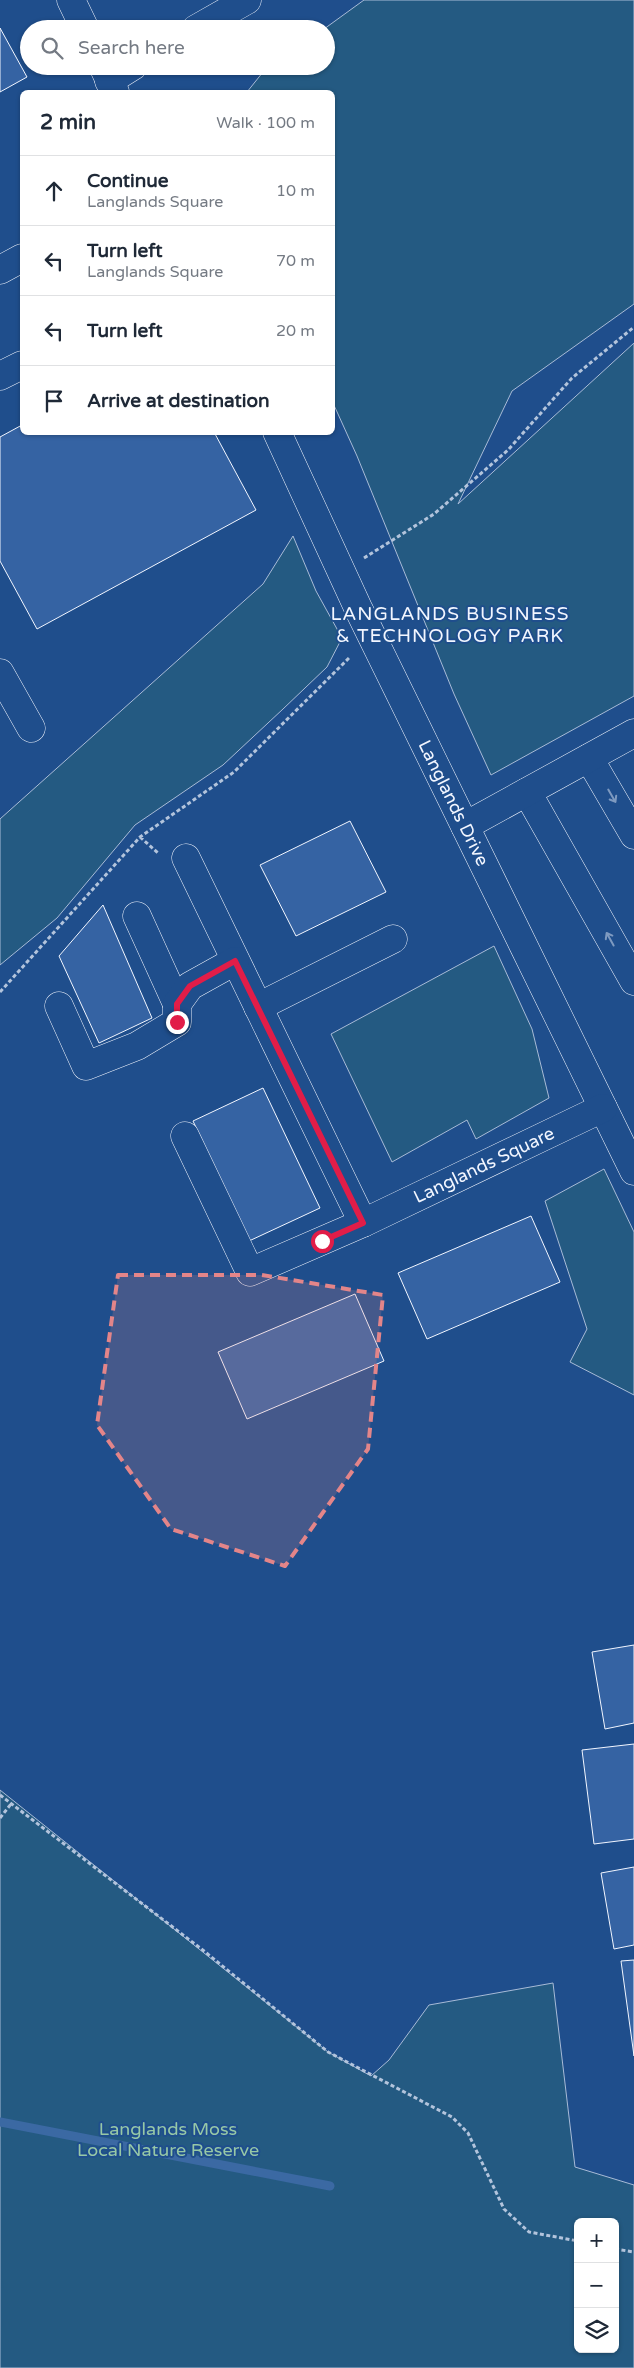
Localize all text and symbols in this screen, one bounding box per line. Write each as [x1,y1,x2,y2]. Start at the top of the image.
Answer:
search box [20,20,335,75]
icon: search [38,34,66,62]
text: Search here [78,37,185,59]
text: 2 min [40,110,96,135]
text: Walk · 100 m [216,113,315,133]
text: Continue [87,170,169,192]
icon: ahead [40,177,68,205]
text: 10 m [276,181,315,201]
text: Langlands Square [87,192,223,212]
text: Turn left [87,240,163,262]
icon: left [40,247,68,275]
text: 70 m [276,251,315,271]
text: Langlands Square [87,262,223,282]
icon: left [40,317,68,345]
text: Turn left [87,320,163,342]
text: 20 m [276,321,315,341]
icon: arrive [40,387,68,415]
text: Arrive at destination [87,390,270,412]
district label: LANGLANDS BUSINESS & TECHNOLOGY PARK [331,603,569,647]
street label: Langlands Drive [414,737,494,870]
one-way arrow [607,789,617,803]
one-way arrow [605,931,615,946]
route end [166,1011,189,1034]
street label: Langlands Square [410,1122,558,1208]
route start [311,1230,334,1253]
park label: Langlands Moss Local Nature Reserve [77,2118,259,2161]
map controls [574,2218,619,2353]
button: + [574,2218,619,2263]
button: − [574,2263,619,2308]
button: layers [574,2308,619,2353]

